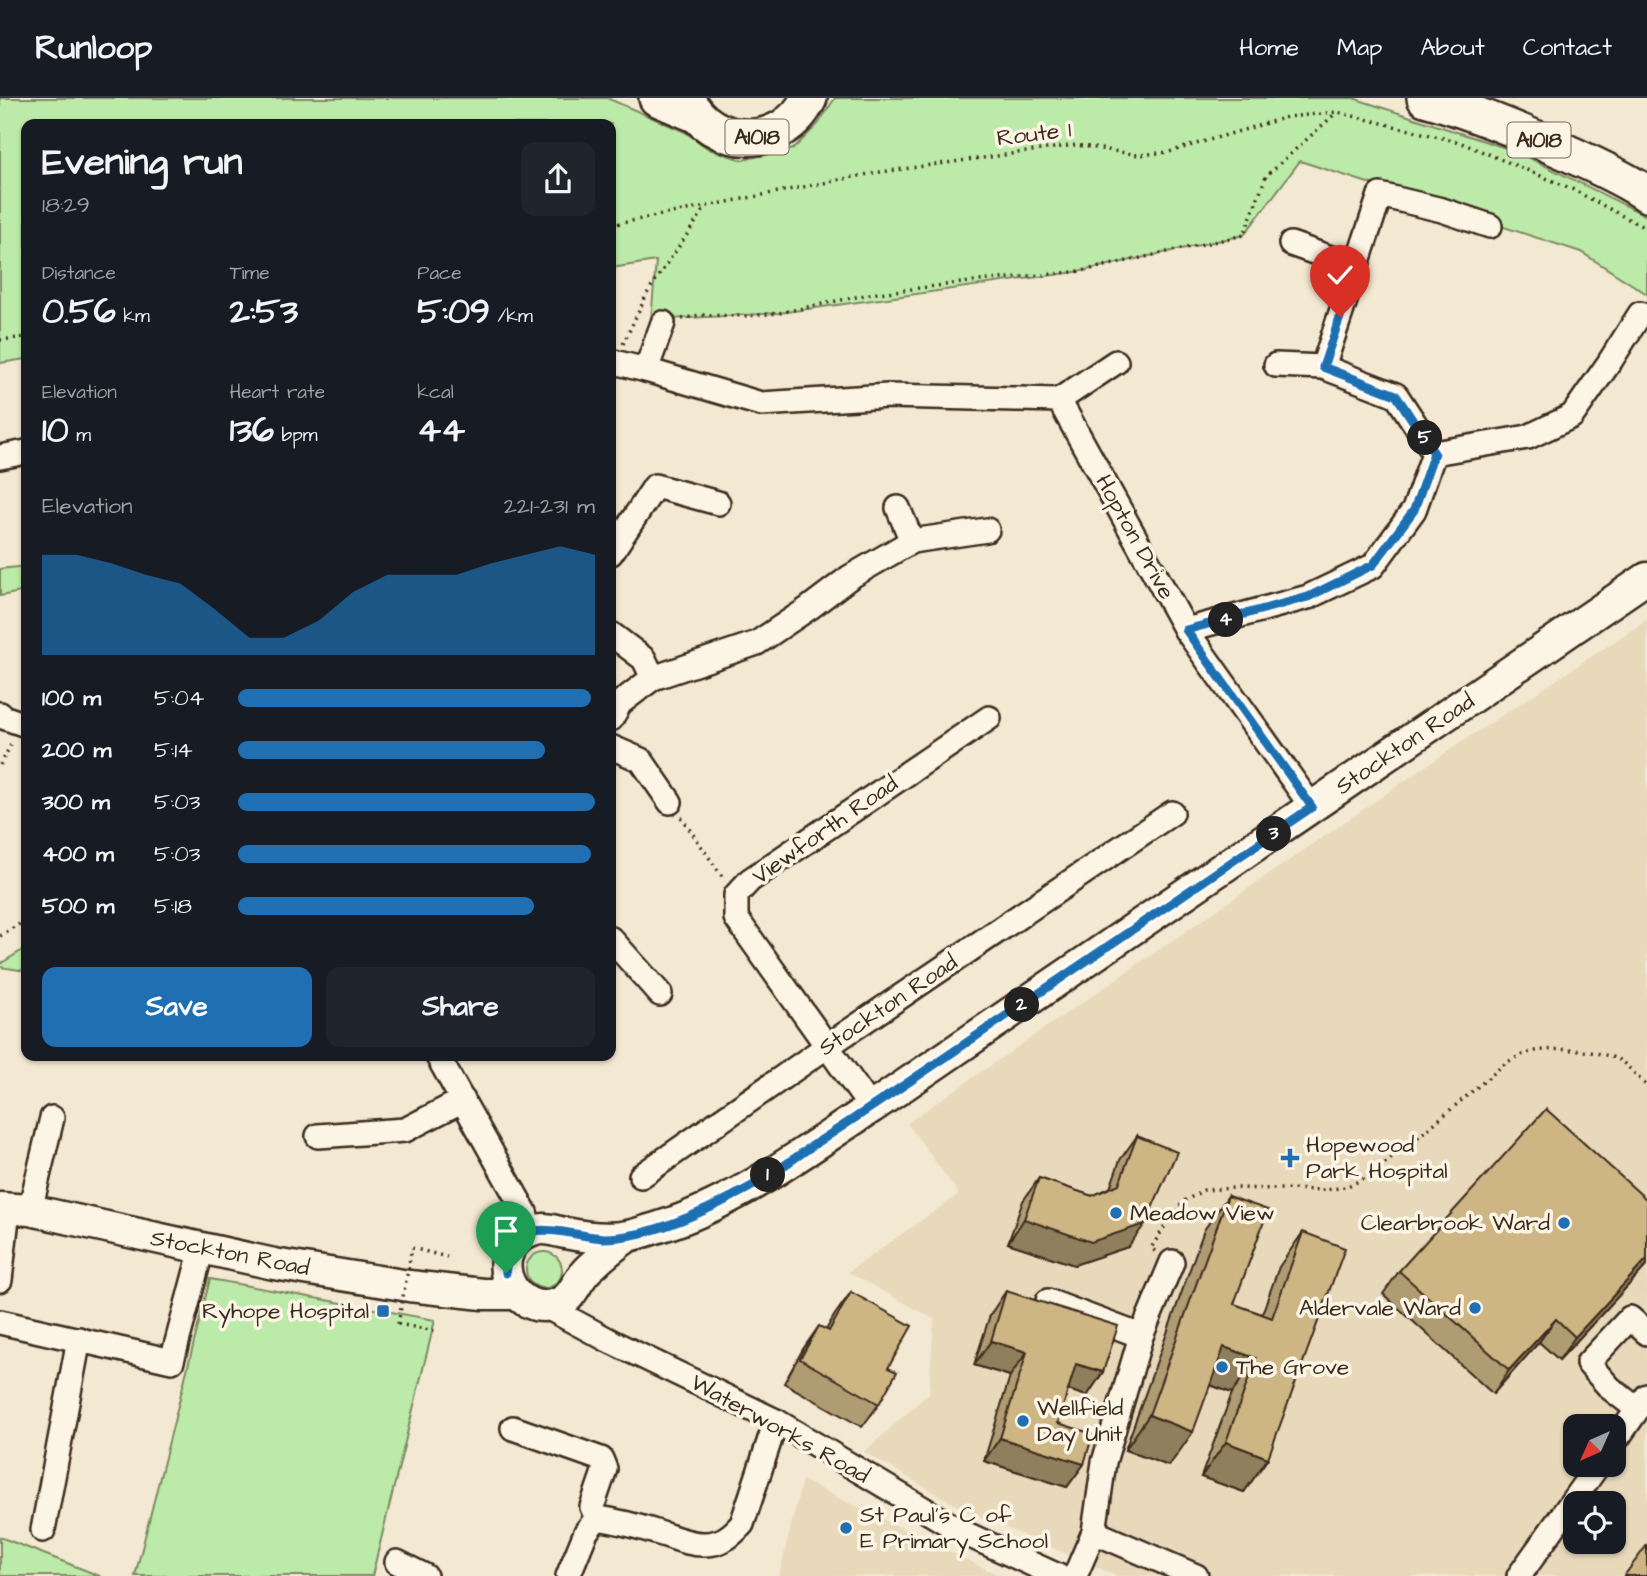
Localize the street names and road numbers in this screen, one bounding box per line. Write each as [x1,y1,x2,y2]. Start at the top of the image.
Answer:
street label: Route 1 [995,114,1073,154]
road number: A1018 [726,120,788,154]
road number: A1018 [1508,122,1570,158]
street label: Hopton Drive [1088,469,1182,605]
street label: Stockton Road [1329,685,1481,802]
street label: Viewforth Road [746,768,904,892]
street label: Stockton Road [812,946,964,1063]
street label: Stockton Road [148,1222,313,1284]
street label: Waterworks Road [685,1367,875,1492]

